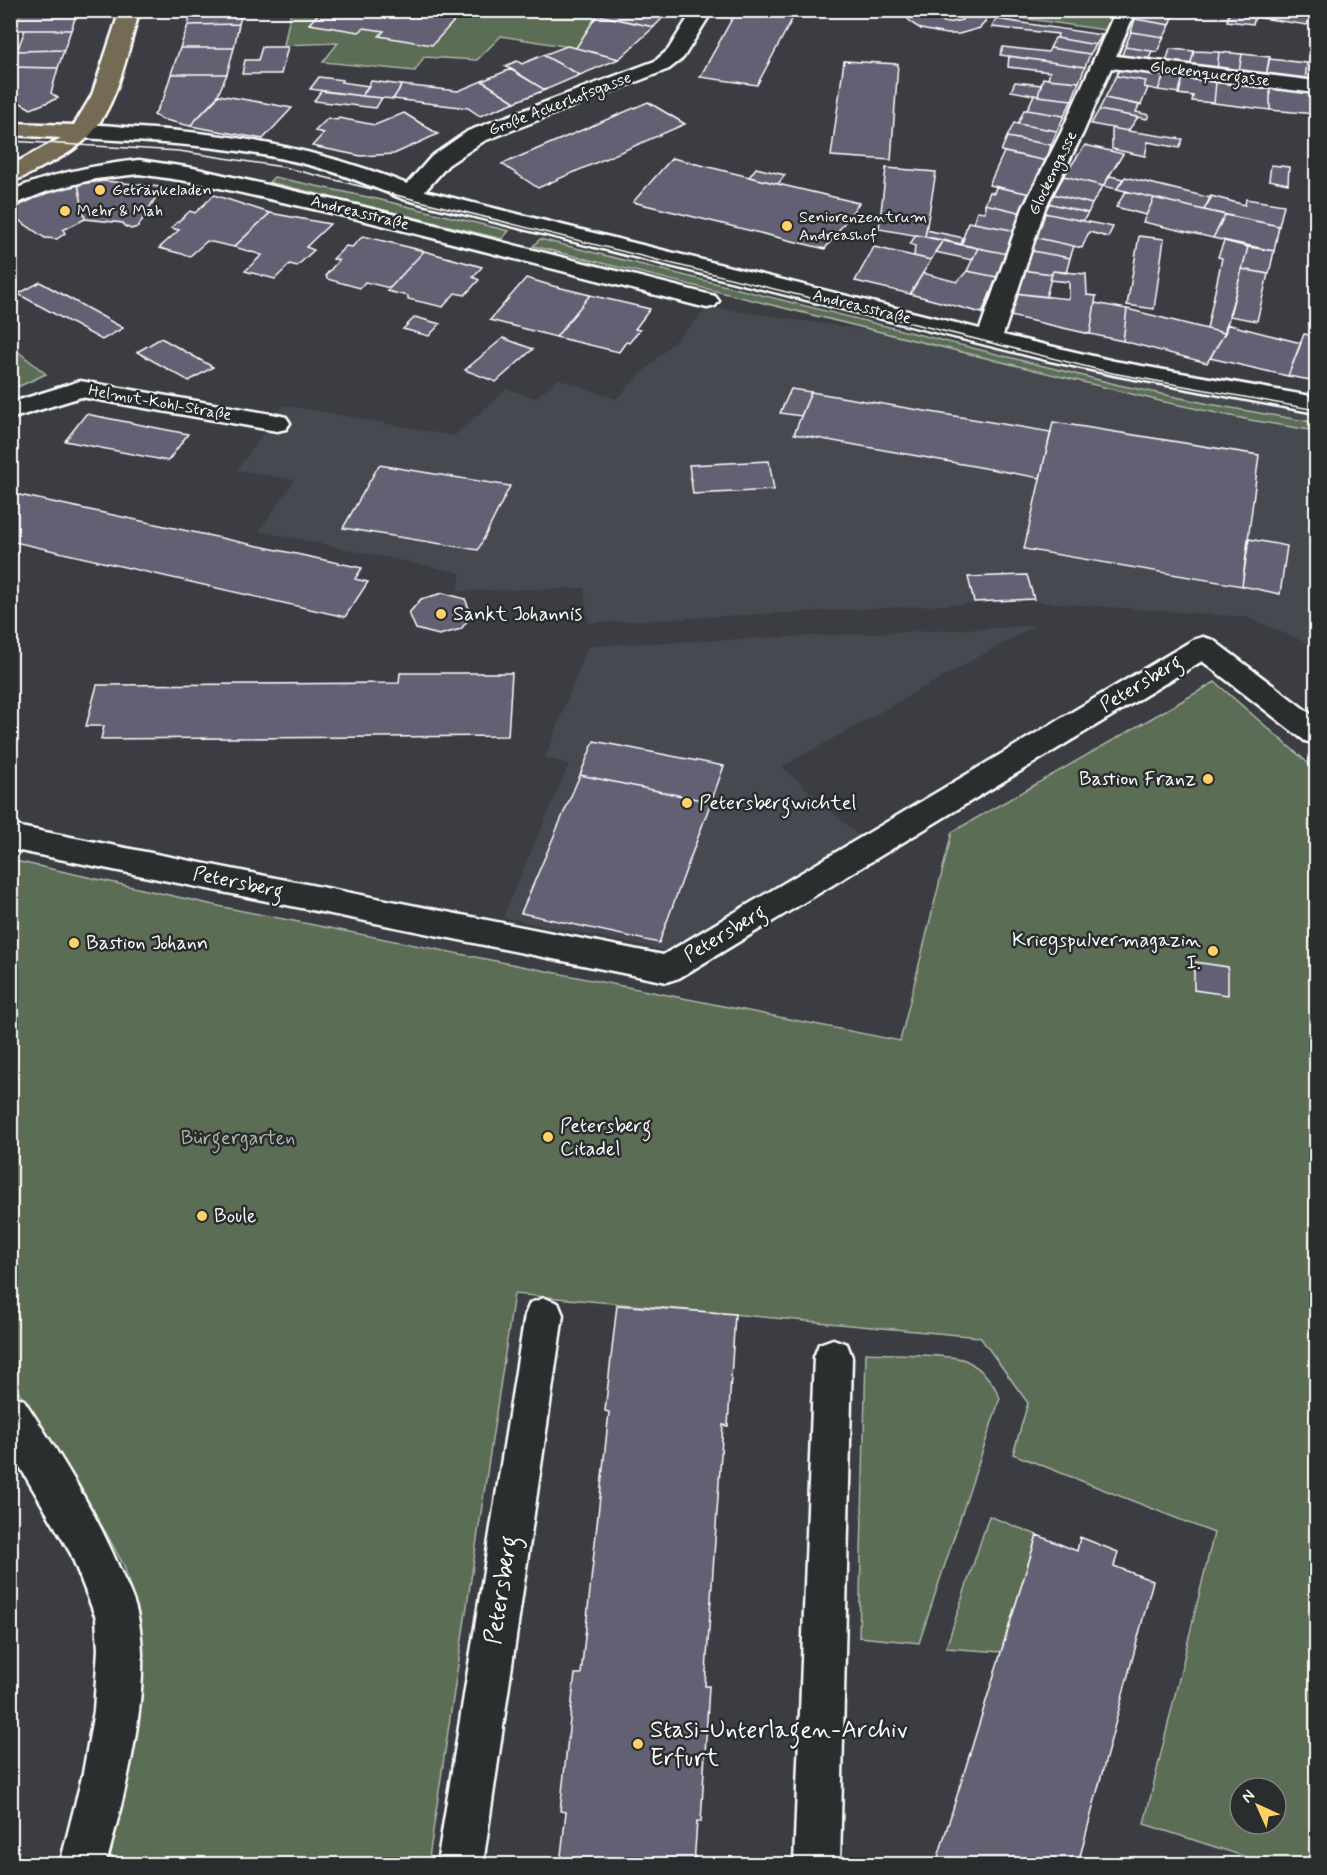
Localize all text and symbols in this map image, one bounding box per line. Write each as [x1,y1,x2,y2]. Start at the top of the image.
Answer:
street label: Glockenquergasse [1149,56,1272,93]
street label: Große Ackerhofsgasse [486,67,635,142]
street label: Glockengasse [1024,127,1083,219]
place label: Getränkeladen [112,180,212,201]
marker: Getränkeladen [93,183,107,197]
street label: Andreasstraße [309,191,411,235]
place label: Mehr & Mah [77,201,163,222]
marker: Mehr & Mah [58,204,72,218]
place label: Seniorenzentrum Andreashof [799,207,927,246]
marker: Seniorenzentrum Andreashof [780,219,794,233]
street label: Andreasstraße [811,285,913,329]
street label: Helmut-Kohl-Straße [87,380,233,426]
place label: Sankt Johannis [453,601,582,628]
marker: Sankt Johannis [434,607,448,621]
street label: Petersberg [1095,649,1188,721]
place label: Bastion Franz [1079,766,1196,793]
marker: Bastion Franz [1201,772,1215,786]
place label: Petersbergwichtel [699,790,857,819]
marker: Petersbergwichtel [680,796,694,810]
street label: Petersberg [190,860,286,908]
street label: Petersberg [679,899,772,971]
place label: Kriegspulvermagazin I. [1012,927,1201,977]
place label: Bastion Johann [86,930,208,957]
marker: Bastion Johann [67,936,81,950]
marker: Kriegspulvermagazin I. [1206,944,1220,958]
place label: Petersberg Citadel [560,1113,651,1163]
park label: Bürgergarten [181,1125,295,1154]
marker: Petersberg Citadel [541,1130,555,1144]
place label: Boule [214,1203,256,1230]
marker: Boule [195,1209,209,1223]
street label: Petersberg [478,1533,529,1647]
place label: Stasi-Unterlagen-Archiv Erfurt [650,1715,908,1774]
marker: Stasi-Unterlagen-Archiv Erfurt [631,1737,645,1751]
north arrow [1228,1776,1288,1836]
text: N [1237,1785,1260,1808]

